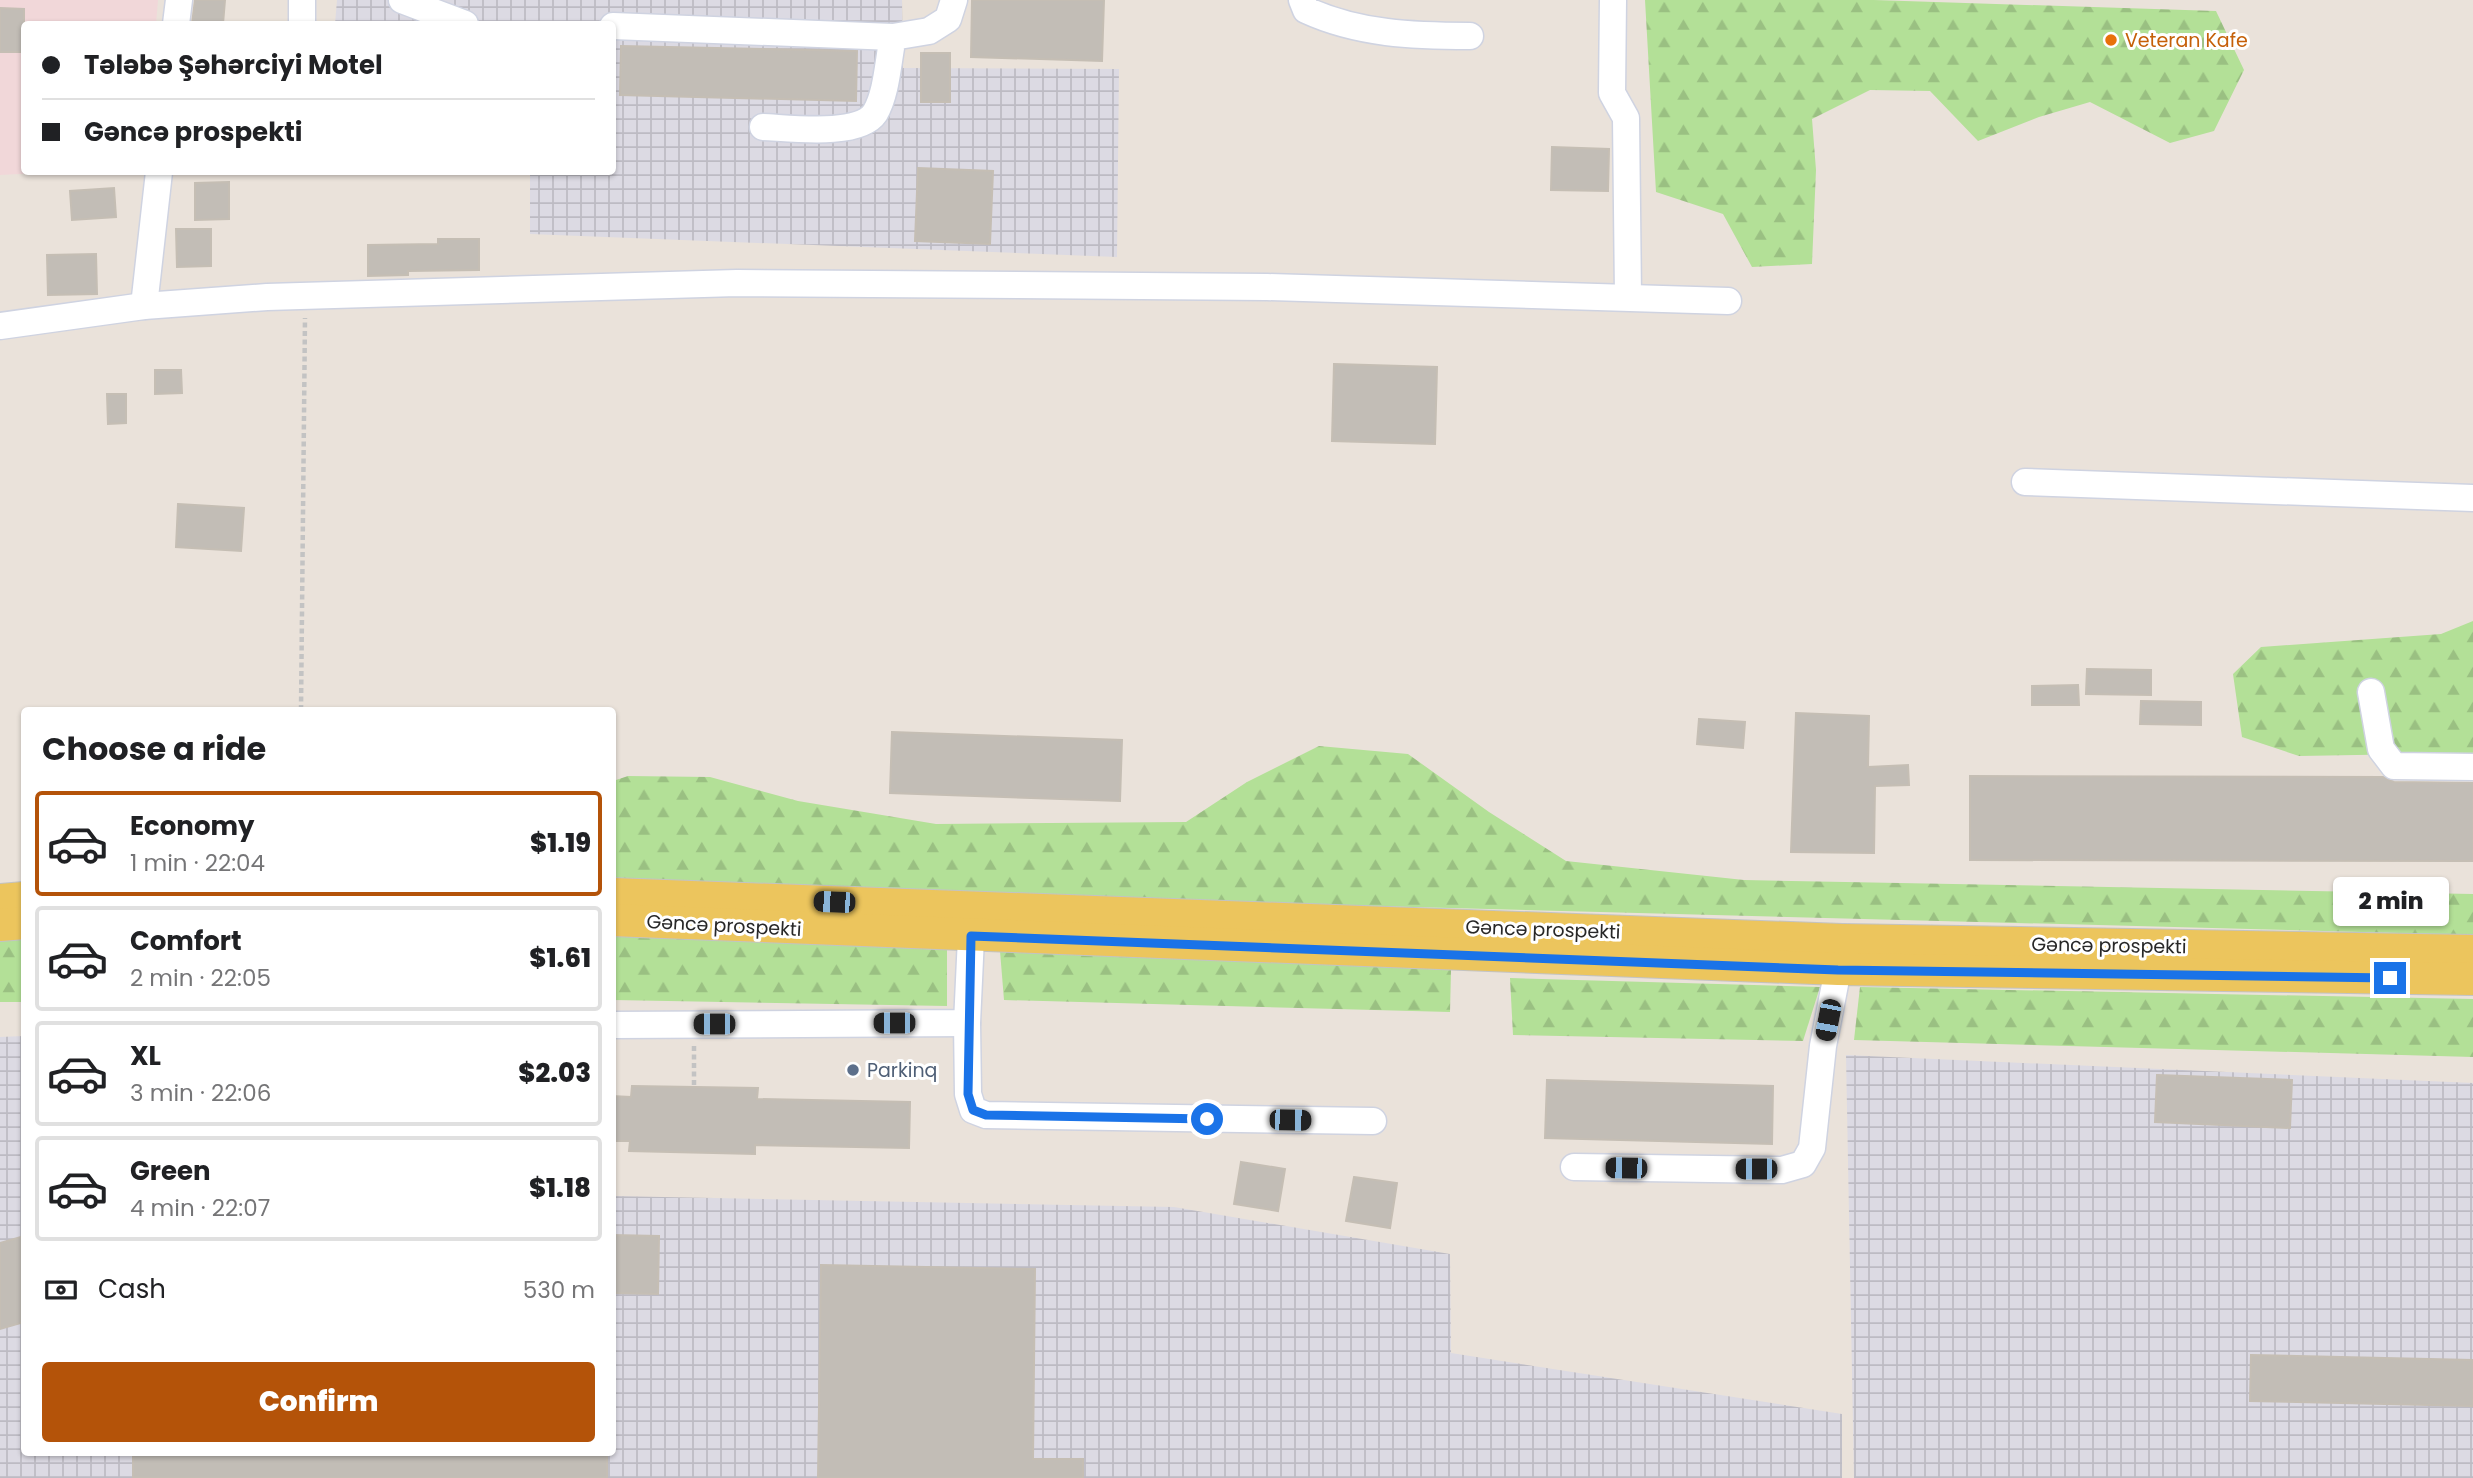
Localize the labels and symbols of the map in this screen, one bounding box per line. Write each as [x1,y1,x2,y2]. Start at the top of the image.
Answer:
place label: Veteran Kafe [2125,27,2248,54]
marker: Veteran Kafe [2103,32,2119,48]
callout: 2 min [2332,876,2448,926]
car [813,891,856,913]
street label: Gəncə prospekti [646,908,802,943]
street label: Gəncə prospekti [1465,913,1621,946]
street label: Gəncə prospekti [2031,931,2187,960]
route end [2374,962,2406,994]
car [1814,997,1843,1043]
car [874,1013,916,1034]
car [694,1014,736,1035]
place label: Parkinq [867,1057,937,1084]
marker: Parkinq [845,1062,861,1078]
route start [1191,1103,1223,1135]
car [1269,1109,1312,1131]
car [1605,1157,1648,1179]
car [1736,1159,1778,1180]

